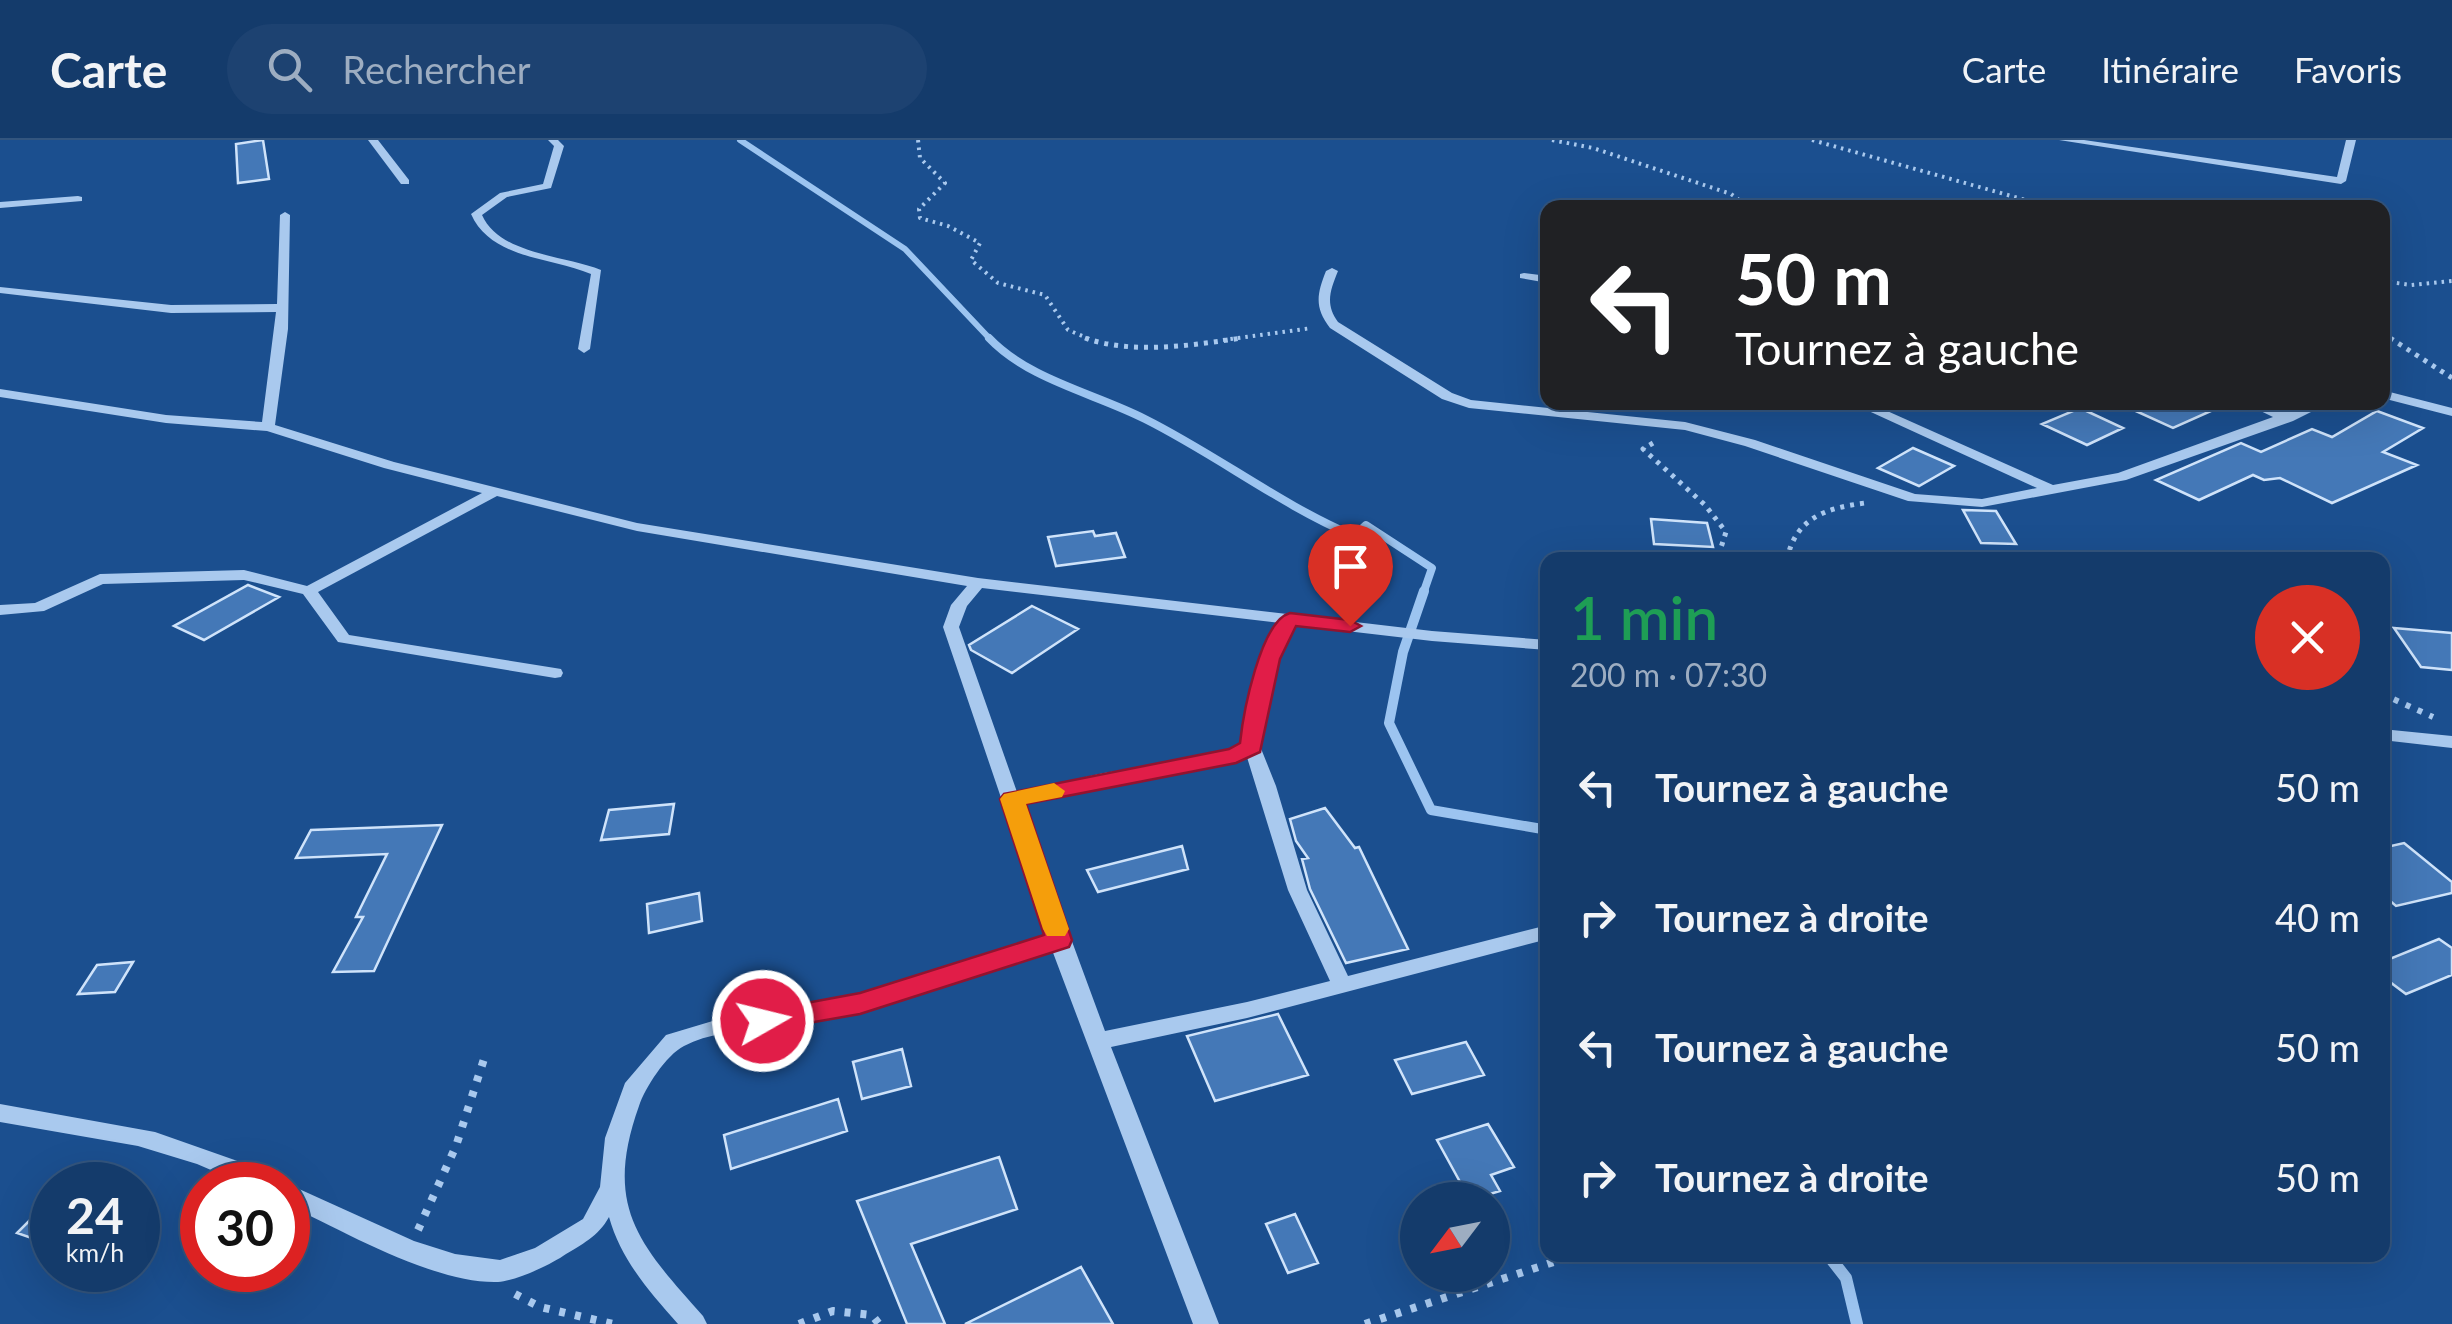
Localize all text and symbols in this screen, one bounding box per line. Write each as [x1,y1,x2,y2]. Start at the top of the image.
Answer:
search box [227,24,927,114]
text: Carte [50,41,167,98]
icon: search [262,42,317,97]
text: Rechercher [342,46,531,92]
text: Carte [1962,48,2046,90]
text: Itinéraire [2101,48,2239,90]
text: Favoris [2294,48,2402,90]
text: 50 m [1735,236,1892,320]
icon: left [1570,240,1700,370]
text: Tournez à gauche [1735,321,2079,375]
pin [1308,524,1393,627]
icon: arrive [1323,539,1378,594]
text: 1 min [1570,581,1718,653]
button: close [2255,585,2360,690]
text: 200 m · 07:30 [1570,655,1767,694]
icon: left [1570,760,1625,815]
text: Tournez à gauche [1655,764,1948,810]
text: 50 m [2275,764,2360,810]
icon: right [1570,890,1625,945]
text: Tournez à droite [1655,894,1929,940]
text: 40 m [2275,894,2360,940]
position arrow [711,969,815,1073]
icon: left [1570,1020,1625,1075]
text: Tournez à gauche [1655,1024,1948,1070]
text: 50 m [2275,1024,2360,1070]
icon: right [1570,1150,1625,1205]
text: Tournez à droite [1655,1154,1929,1200]
text: 50 m [2275,1154,2360,1200]
speed limit sign: 30 [180,1162,310,1292]
north arrow [1400,1182,1510,1292]
map controls [1400,1182,1510,1292]
text: 24 [66,1185,124,1245]
text: km/h [66,1237,124,1267]

